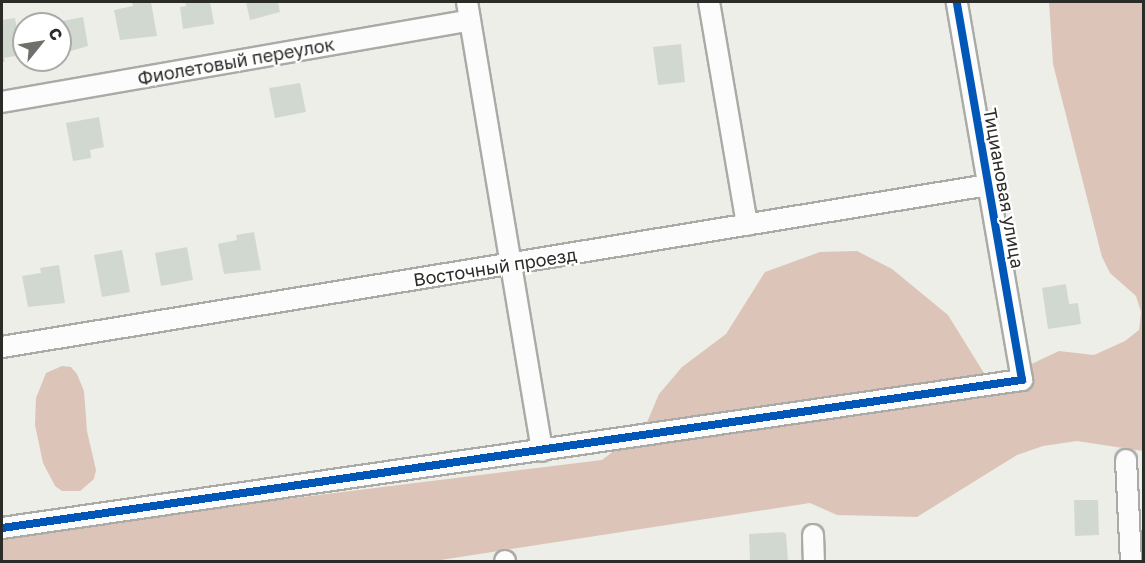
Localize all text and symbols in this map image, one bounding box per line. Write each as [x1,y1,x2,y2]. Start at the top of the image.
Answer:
north arrow [12,12,72,72]
text: С [44,24,67,44]
street label: Фиолетовый переулок [136,33,336,89]
street label: Тициановая улица [979,106,1029,270]
street label: Восточный проезд [412,243,578,291]

